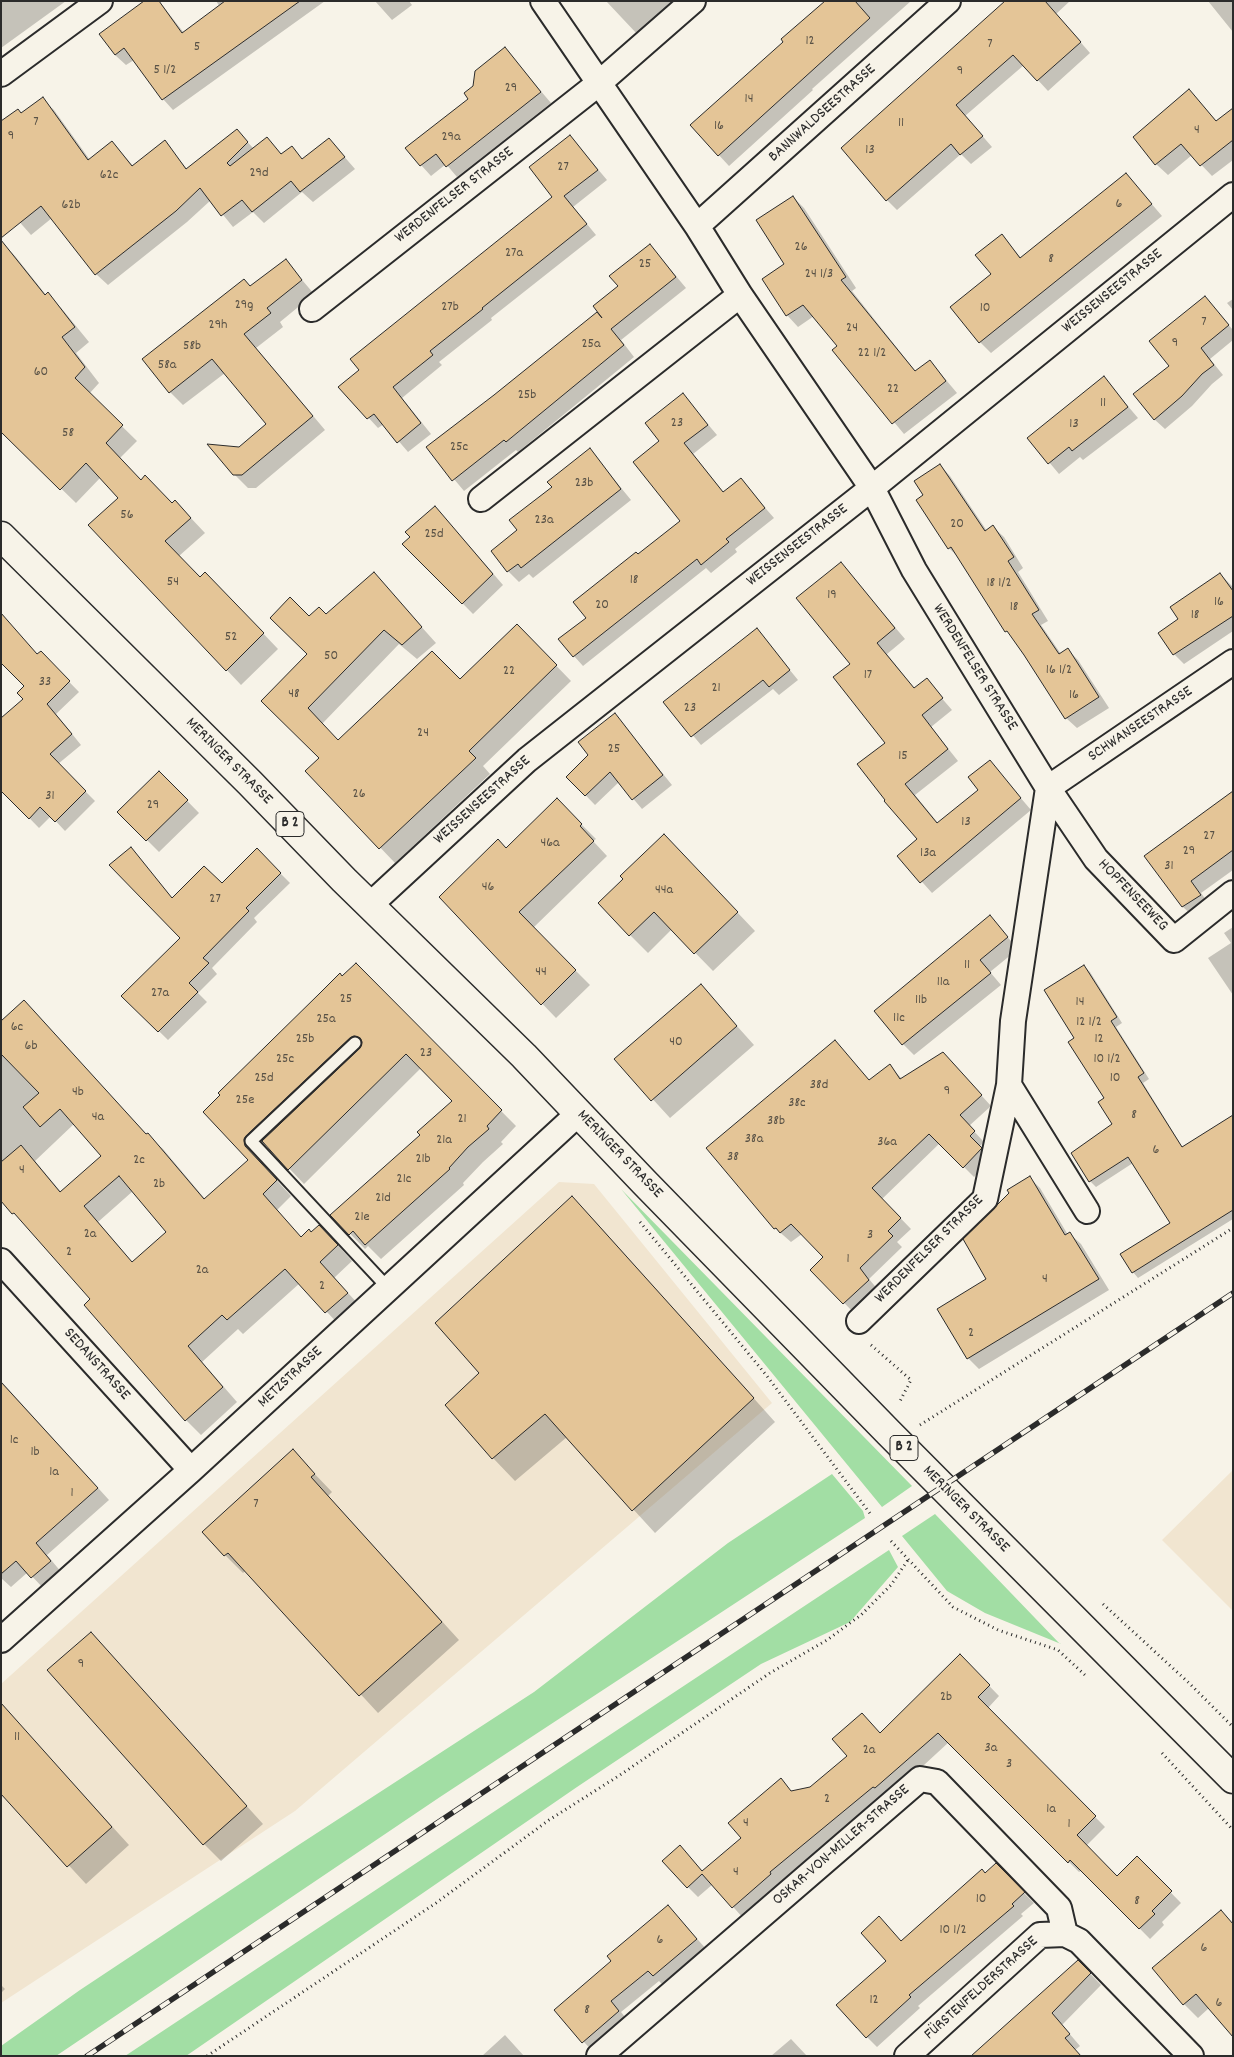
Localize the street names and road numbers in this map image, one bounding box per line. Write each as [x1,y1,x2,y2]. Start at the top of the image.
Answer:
street label: BANNWALDSEESTRASSE [765,61,881,167]
street label: WERDENFELSER STRASSE [392,144,518,248]
street label: WEISSENSEESTRASSE [1059,246,1167,338]
street label: WEISSENSEESTRASSE [743,500,853,592]
street label: WERDENFELSER STRASSE [927,601,1021,735]
street label: SCHWANSEESTRASSE [1085,683,1197,767]
street label: MERINGER STRASSE [180,714,276,810]
street label: WEISSENSEESTRASSE [431,753,535,849]
road number: B 2 [276,812,304,836]
street label: HOPFENSEEWEG [1093,856,1171,936]
street label: MERINGER STRASSE [572,1107,666,1203]
street label: WERDENFELSER STRASSE [872,1192,988,1308]
street label: SEDANSTRASSE [59,1325,133,1405]
street label: METZSTRASSE [255,1343,327,1413]
road number: B 2 [890,1436,918,1460]
street label: MERINGER STRASSE [917,1462,1013,1558]
street label: OSKAR-VON-MILLER-STRASSE [770,1781,914,1911]
street label: FÜRSTENFELDERSTRASSE [921,1933,1043,2045]

